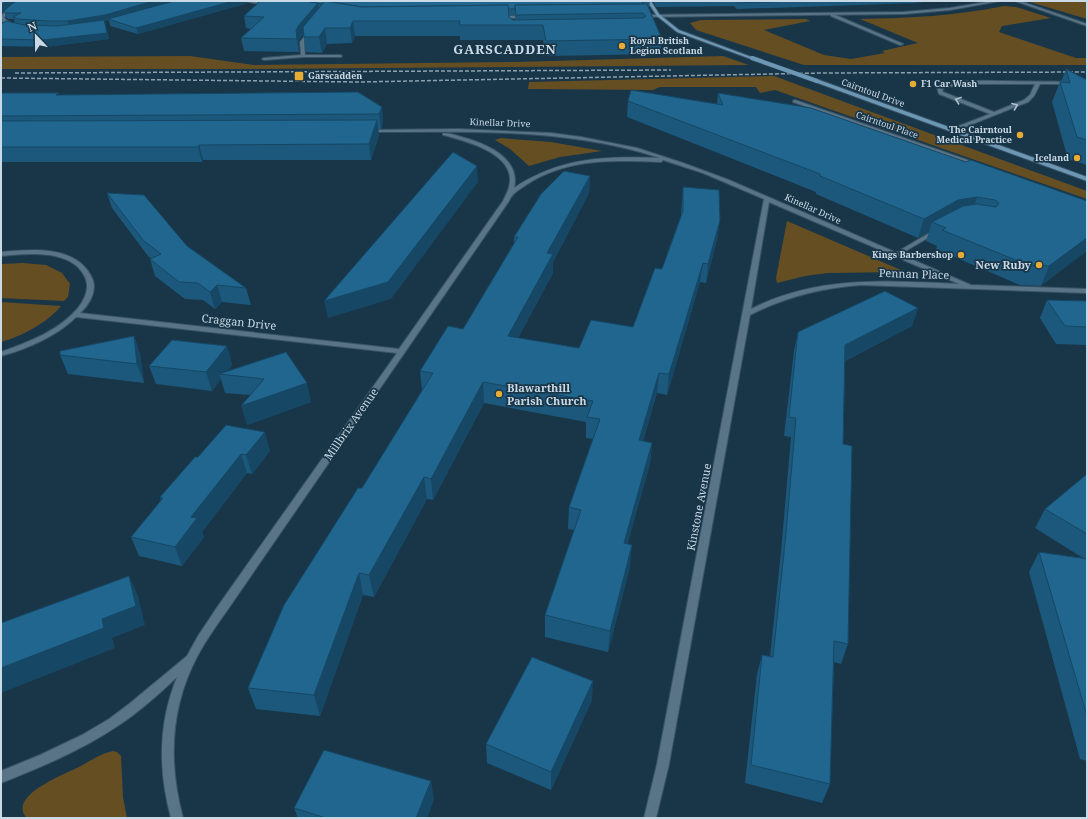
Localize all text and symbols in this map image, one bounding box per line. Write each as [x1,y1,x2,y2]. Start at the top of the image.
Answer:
north arrow [16,16,56,56]
text: N [25,18,39,35]
place label: Royal British Legion Scotland [630,34,703,57]
district label: GARSCADDEN [453,40,557,58]
marker: Royal British Legion Scotland [617,41,627,51]
place label: Garscadden [308,69,362,82]
marker: Garscadden [293,70,305,82]
street label: Cairntoul Drive [840,75,907,110]
place label: F1 Car Wash [921,77,977,90]
marker: F1 Car Wash [908,79,918,89]
one-way arrow [955,97,962,105]
one-way arrow [1012,102,1019,110]
street label: Cairntoul Place [854,108,920,141]
street label: Kinellar Drive [469,115,531,130]
place label: The Cairntoul Medical Practice [937,123,1013,146]
marker: The Cairntoul Medical Practice [1015,130,1025,140]
place label: Iceland [1035,151,1069,164]
marker: Iceland [1072,153,1082,163]
street label: Kinellar Drive [783,190,844,227]
place label: Kings Barbershop [872,248,953,261]
marker: Kings Barbershop [956,250,966,260]
place label: New Ruby [975,257,1032,272]
marker: New Ruby [1034,260,1044,270]
street label: Pennan Place [879,265,950,282]
street label: Craggan Drive [201,310,277,333]
place label: Blawarthill Parish Church [507,380,587,408]
street label: Millbrix Avenue [320,385,381,463]
marker: Blawarthill Parish Church [494,389,504,399]
street label: Kinstone Avenue [683,462,714,552]

